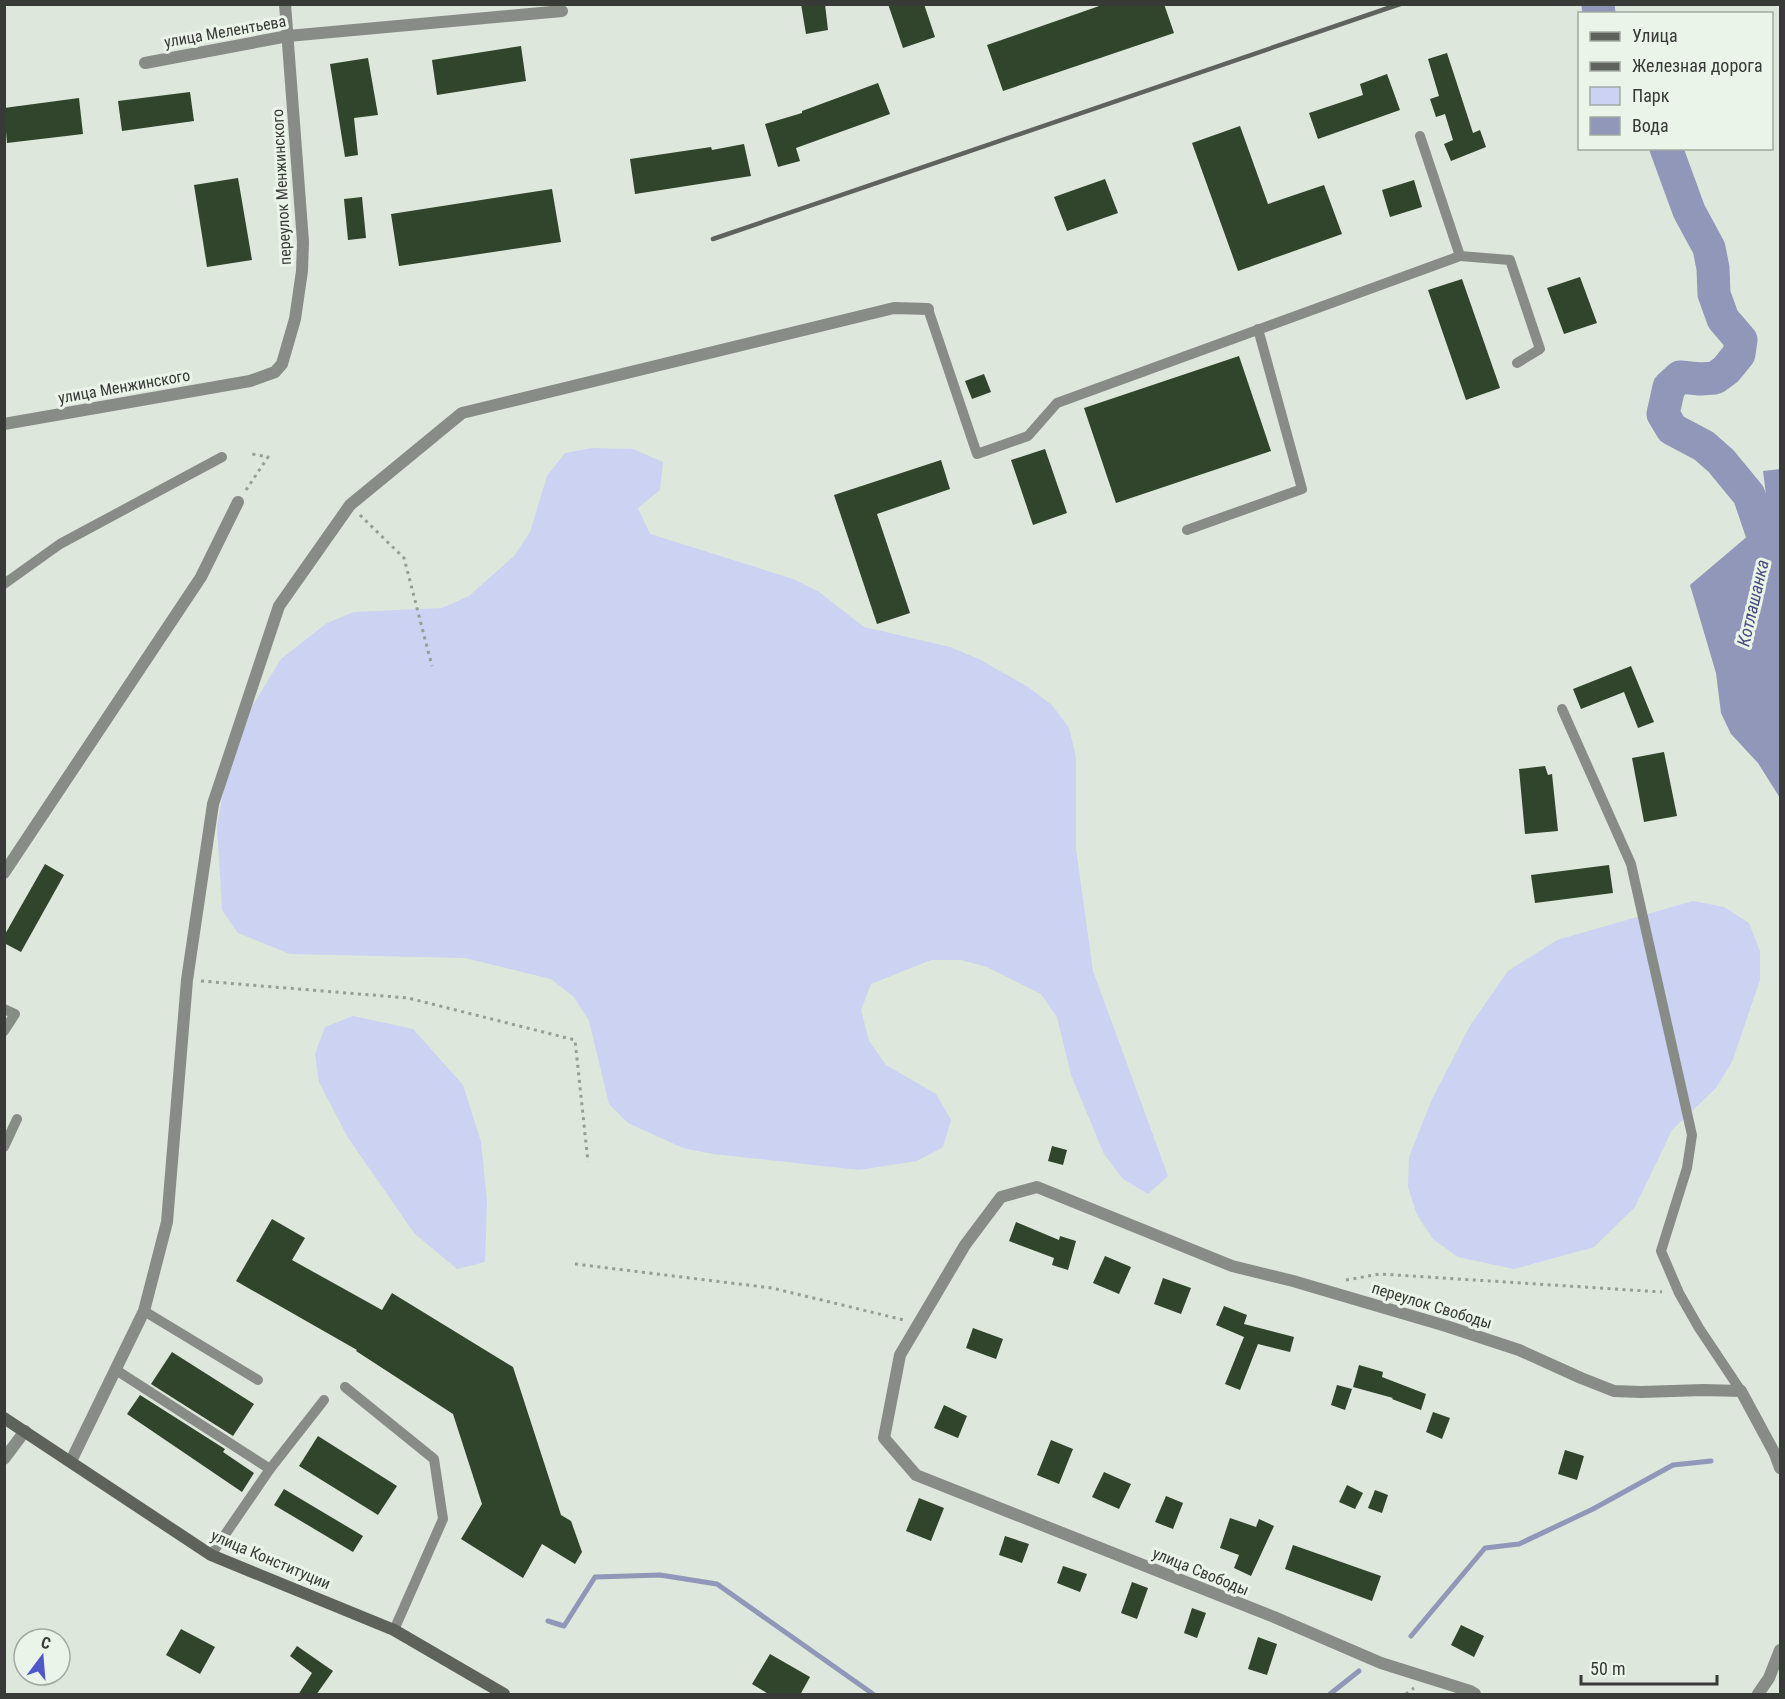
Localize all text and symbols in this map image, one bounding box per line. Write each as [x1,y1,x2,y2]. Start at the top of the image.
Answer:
street label: улица Мелентьева [163,11,288,52]
legend [1578,12,1773,150]
text: Улица [1632,25,1678,46]
text: Железная дорога [1632,55,1763,76]
text: Парк [1632,85,1670,106]
street label: переулок Менжинского [268,108,295,265]
text: Вода [1632,115,1669,136]
street label: улица Менжинского [57,366,192,407]
water label: Котлашанка [1732,557,1773,648]
street label: переулок Свободы [1369,1278,1494,1333]
street label: улица Конституции [208,1526,333,1593]
street label: улица Свободы [1150,1544,1252,1599]
north arrow [12,1627,72,1687]
text: С [39,1633,53,1653]
scale bar [1581,1648,1718,1686]
text: 50 m [1590,1658,1625,1679]

